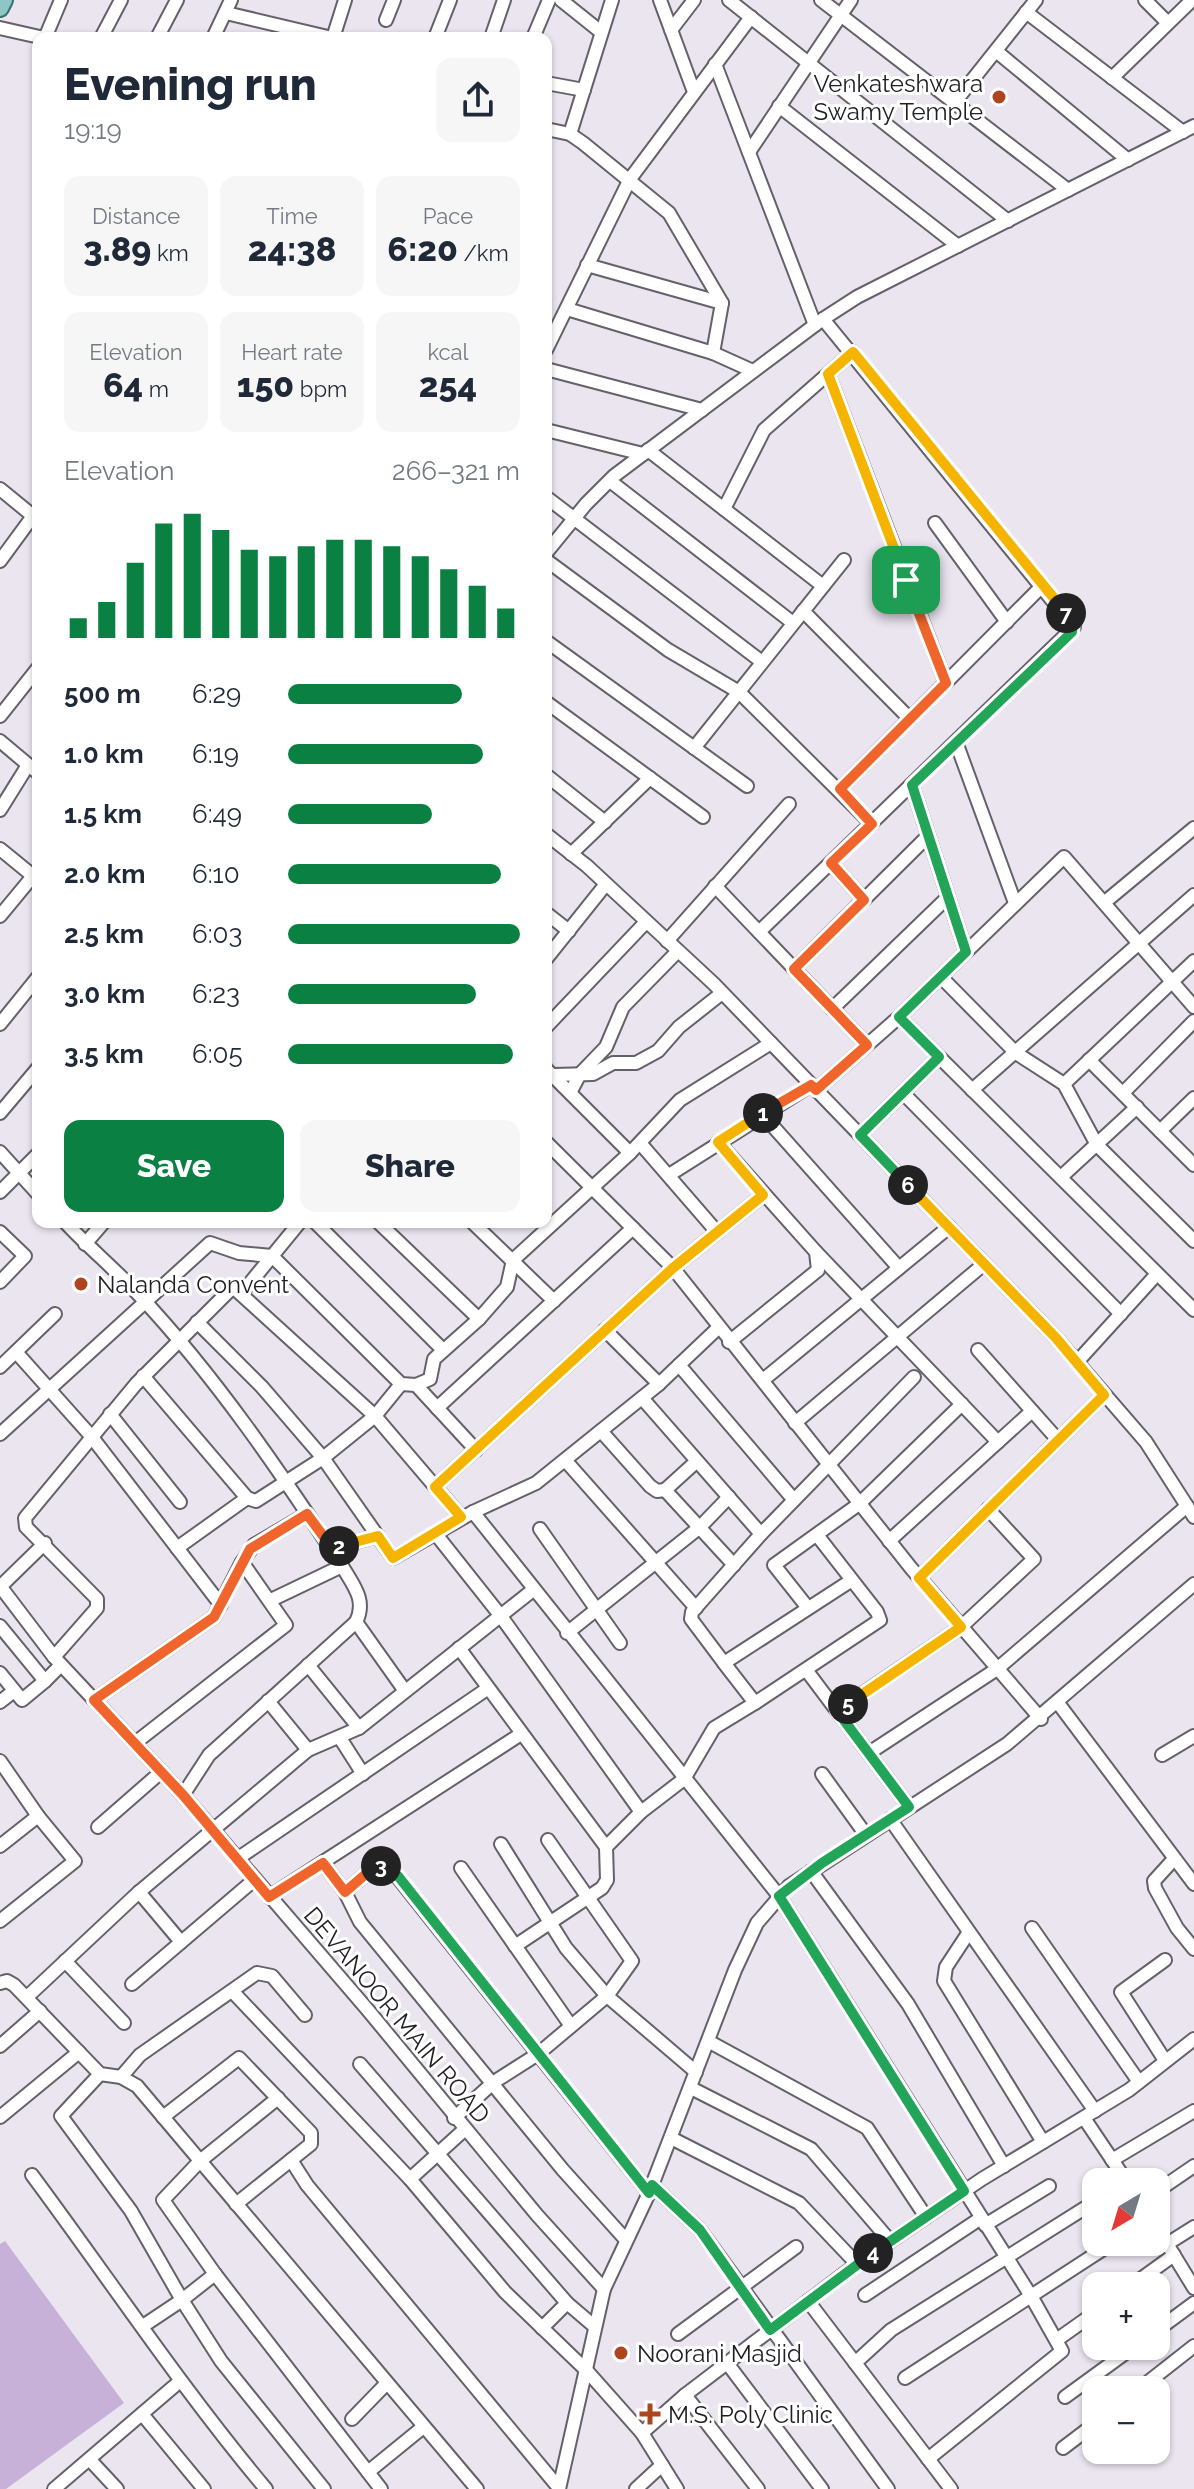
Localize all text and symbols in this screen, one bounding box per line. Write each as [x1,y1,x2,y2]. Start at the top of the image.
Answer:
button: share [436,58,520,142]
text: Evening run [64,59,317,110]
place label: Venkateshwara Swamy Temple [813,69,983,126]
marker: Venkateshwara Swamy Temple [990,88,1008,106]
text: 19:19 [64,115,122,145]
text: Distance [92,203,180,229]
text: Time [266,203,318,229]
text: Pace [423,203,473,229]
text: 3.89 [83,229,151,269]
text: 24:38 [248,229,336,269]
text: 6:20 [387,229,458,269]
text: km [151,240,189,266]
text: /km [458,240,509,266]
text: Elevation [89,339,183,365]
text: Heart rate [241,339,343,365]
text: kcal [427,339,469,365]
text: 64 [103,365,143,405]
text: 150 [237,365,294,405]
text: 254 [419,365,477,405]
text: m [143,376,169,402]
text: bpm [294,376,347,402]
text: Elevation [64,456,174,486]
text: 266–321 m [392,456,520,486]
pin [872,546,940,614]
icon: arrive [884,558,928,602]
pin: 7 [1046,593,1086,633]
text: 7 [1060,600,1072,626]
text: 500 m [64,679,141,709]
text: 6:29 [192,679,241,709]
text: 1.0 km [64,739,144,769]
text: 6:19 [192,739,239,769]
text: 1.5 km [64,799,142,829]
text: 6:49 [192,799,242,829]
text: 2.0 km [64,859,145,889]
text: 6:10 [192,859,240,889]
text: 2.5 km [64,919,144,949]
text: 6:03 [192,919,242,949]
text: 3.0 km [64,979,145,1009]
text: 6:23 [192,979,240,1009]
text: 3.5 km [64,1039,144,1069]
text: 6:05 [192,1039,243,1069]
pin: 1 [743,1093,783,1133]
text: 1 [758,1100,768,1126]
button: Save [64,1120,284,1212]
button: Share [300,1120,520,1212]
pin: 6 [888,1165,928,1205]
text: 6 [901,1172,915,1198]
place label: Nalanda Convent [97,1270,289,1299]
marker: Nalanda Convent [72,1275,90,1293]
pin: 2 [319,1526,359,1566]
text: 2 [333,1533,345,1559]
pin: 5 [828,1684,868,1724]
text: 5 [842,1691,854,1717]
pin: 3 [361,1846,401,1886]
text: 3 [375,1853,387,1879]
street label: DEVANOOR MAIN ROAD [298,1901,496,2129]
north arrow [1082,2168,1170,2256]
map controls [1082,2168,1170,2464]
pin: 4 [853,2233,893,2273]
text: 4 [867,2240,879,2266]
button: + [1082,2272,1170,2360]
place label: Noorani Masjid [637,2339,802,2368]
marker: Noorani Masjid [612,2344,630,2362]
button: − [1082,2376,1170,2464]
place label: M.S. Poly Clinic [668,2400,833,2429]
marker: M.S. Poly Clinic [639,2403,661,2425]

